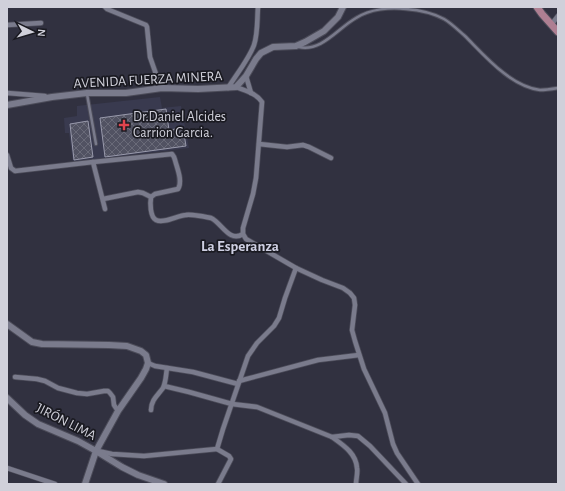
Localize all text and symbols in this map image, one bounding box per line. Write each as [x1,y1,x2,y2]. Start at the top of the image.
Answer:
north arrow [12,12,52,52]
text: N [36,29,47,37]
street label: AVENIDA FUERZA MINERA [73,69,223,91]
place label: Dr.Daniel Alcides Carrion Garcia. [133,110,226,140]
marker: Dr.Daniel Alcides Carrion Garcia. [118,119,130,131]
district label: La Esperanza [201,239,279,254]
street label: JIRÓN LIMA [34,398,100,443]

